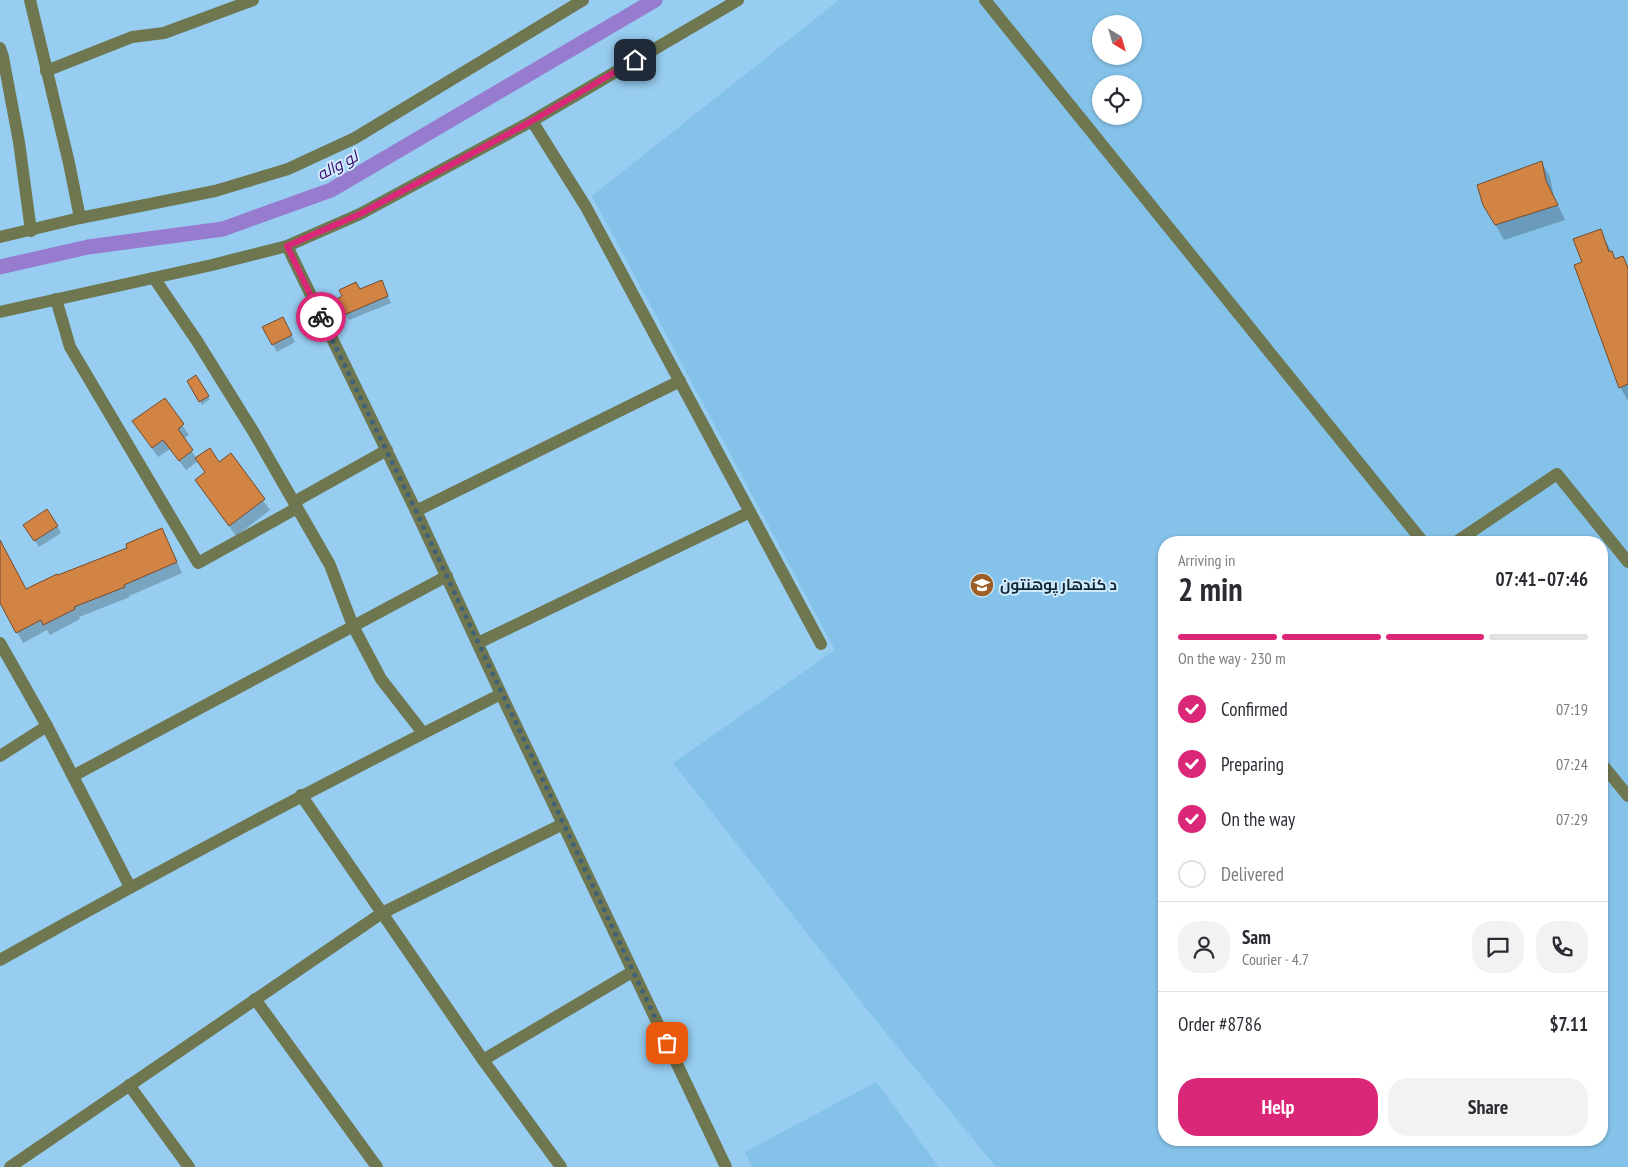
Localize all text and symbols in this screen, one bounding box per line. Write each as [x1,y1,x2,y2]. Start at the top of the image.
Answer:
north arrow [1092,15,1142,65]
map controls [1092,15,1142,125]
pin [614,39,656,81]
icon: home [621,46,649,74]
button: locate [1092,75,1142,125]
water label: لو واله [313,145,363,184]
courier [296,292,346,342]
icon: bike [307,303,335,331]
text: Arriving in [1178,550,1235,570]
text: 07:41–07:46 [1495,567,1588,591]
text: 2 min [1178,568,1243,610]
school or university icon: د کندهار پوهنتون [969,572,995,598]
place label: د کندهار پوهنتون [1000,575,1117,596]
text: On the way · 230 m [1178,648,1286,668]
icon: check [1178,695,1206,723]
text: Confirmed [1221,697,1288,721]
text: 07:19 [1556,699,1588,719]
icon: check [1178,750,1206,778]
text: Preparing [1221,752,1284,776]
text: 07:24 [1556,754,1588,774]
icon: check [1178,805,1206,833]
text: On the way [1221,807,1295,831]
text: 07:29 [1556,809,1588,829]
text: Delivered [1221,862,1284,886]
button: person [1178,921,1230,973]
button: chat [1472,921,1524,973]
button: phone [1536,921,1588,973]
text: Sam [1242,925,1271,949]
text: Courier · 4.7 [1242,949,1309,969]
text: Order #8786 [1178,1012,1262,1036]
text: $7.11 [1550,1012,1588,1036]
pin [646,1022,688,1064]
icon: bag [653,1029,681,1057]
button: Help [1178,1078,1378,1136]
button: Share [1388,1078,1588,1136]

